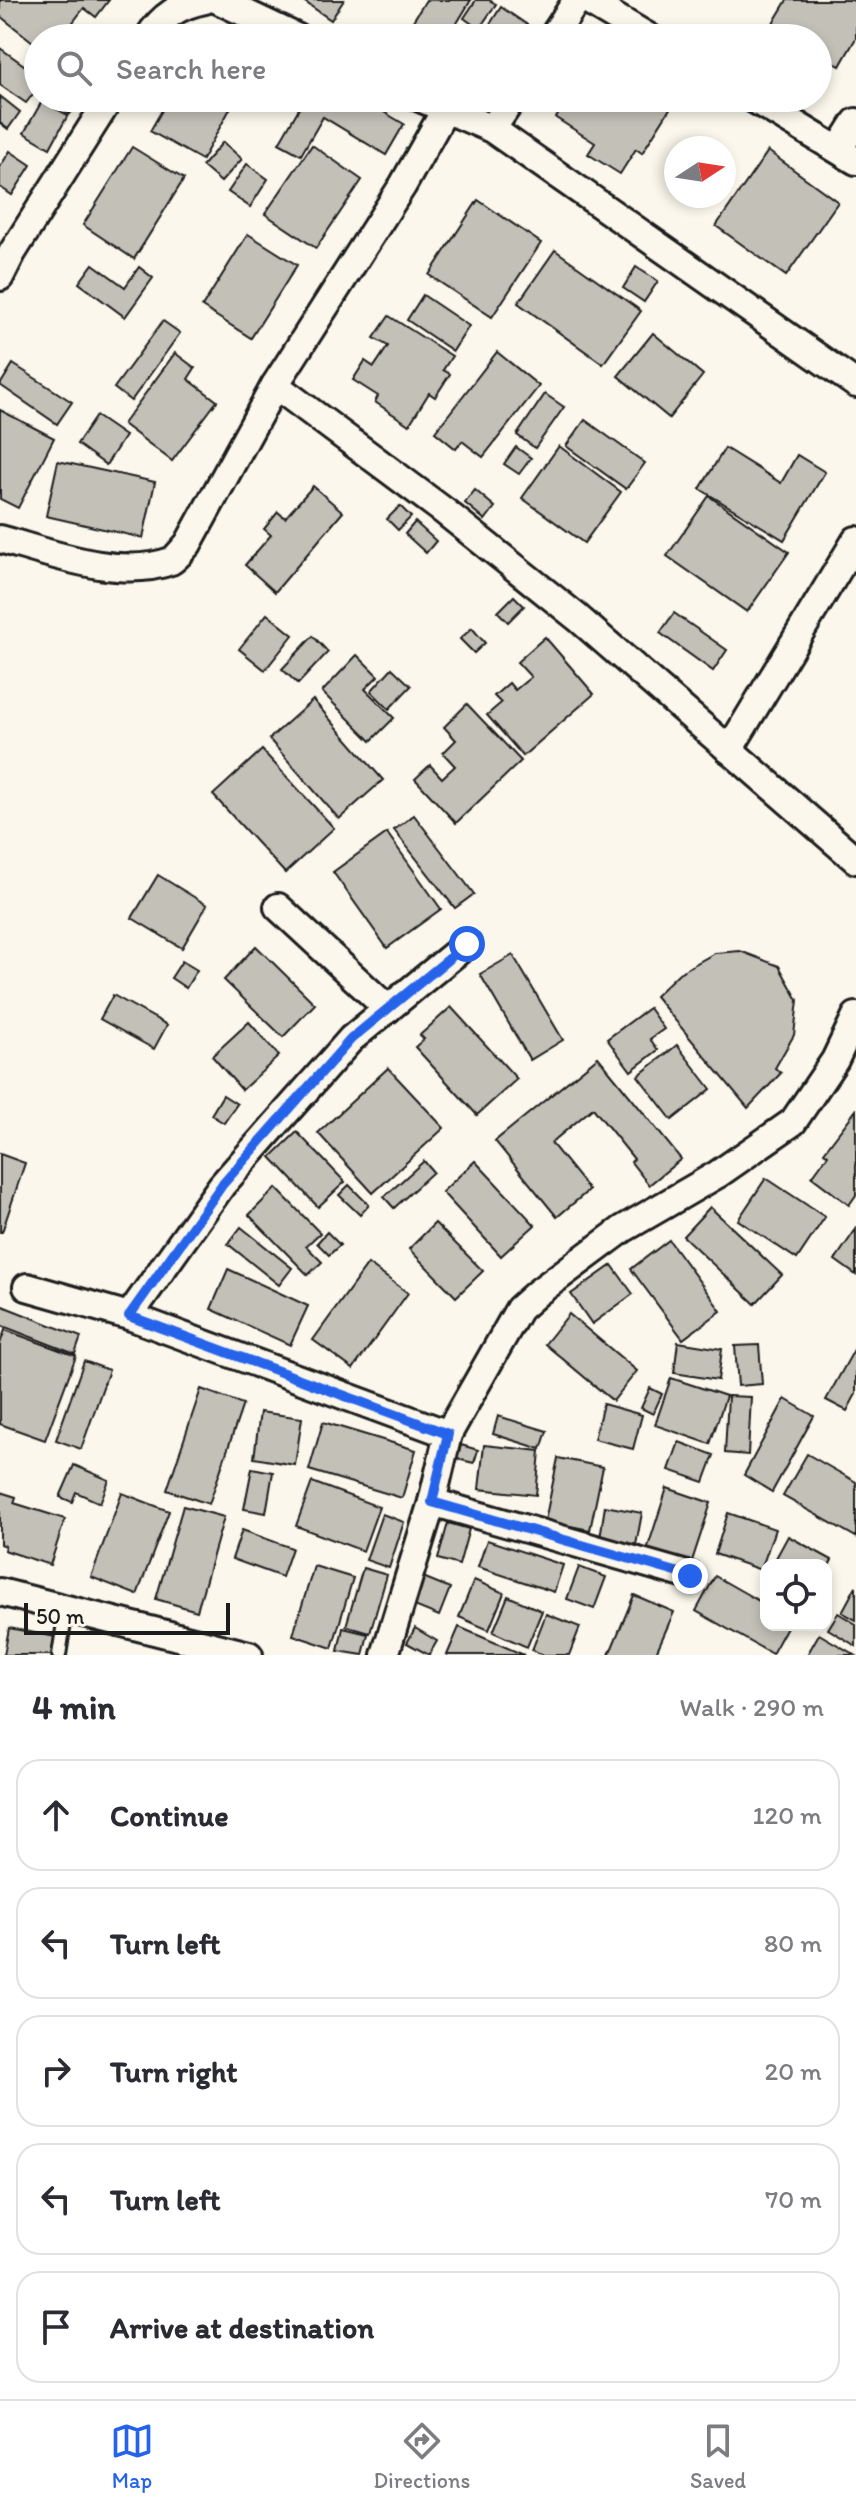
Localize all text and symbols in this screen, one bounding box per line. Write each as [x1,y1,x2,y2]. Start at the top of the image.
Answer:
search box [24,24,832,112]
icon: search [52,46,96,90]
text: Search here [116,50,266,87]
north arrow [664,136,736,208]
route start [449,926,485,962]
route end [672,1558,708,1594]
map controls [760,1559,832,1631]
button: locate [760,1559,832,1631]
scale bar [24,1599,230,1635]
text: 50 m [36,1603,85,1630]
text: 4 min [32,1687,116,1728]
text: Walk · 290 m [680,1691,824,1723]
icon: ahead [34,1793,78,1837]
text: Continue [110,1797,229,1834]
text: 120 m [753,1799,822,1831]
icon: left [34,1921,78,1965]
text: Turn left [110,1925,221,1962]
text: 80 m [764,1927,822,1959]
icon: right [34,2049,78,2093]
text: Turn right [110,2053,238,2090]
text: 20 m [765,2055,822,2087]
icon: left [34,2177,78,2221]
text: Turn left [110,2181,221,2218]
text: 70 m [765,2183,822,2215]
icon: arrive [34,2305,78,2349]
text: Arrive at destination [110,2309,374,2346]
tab: Map [110,2419,154,2494]
tab: Directions [374,2419,470,2494]
tab: Saved [690,2419,746,2494]

